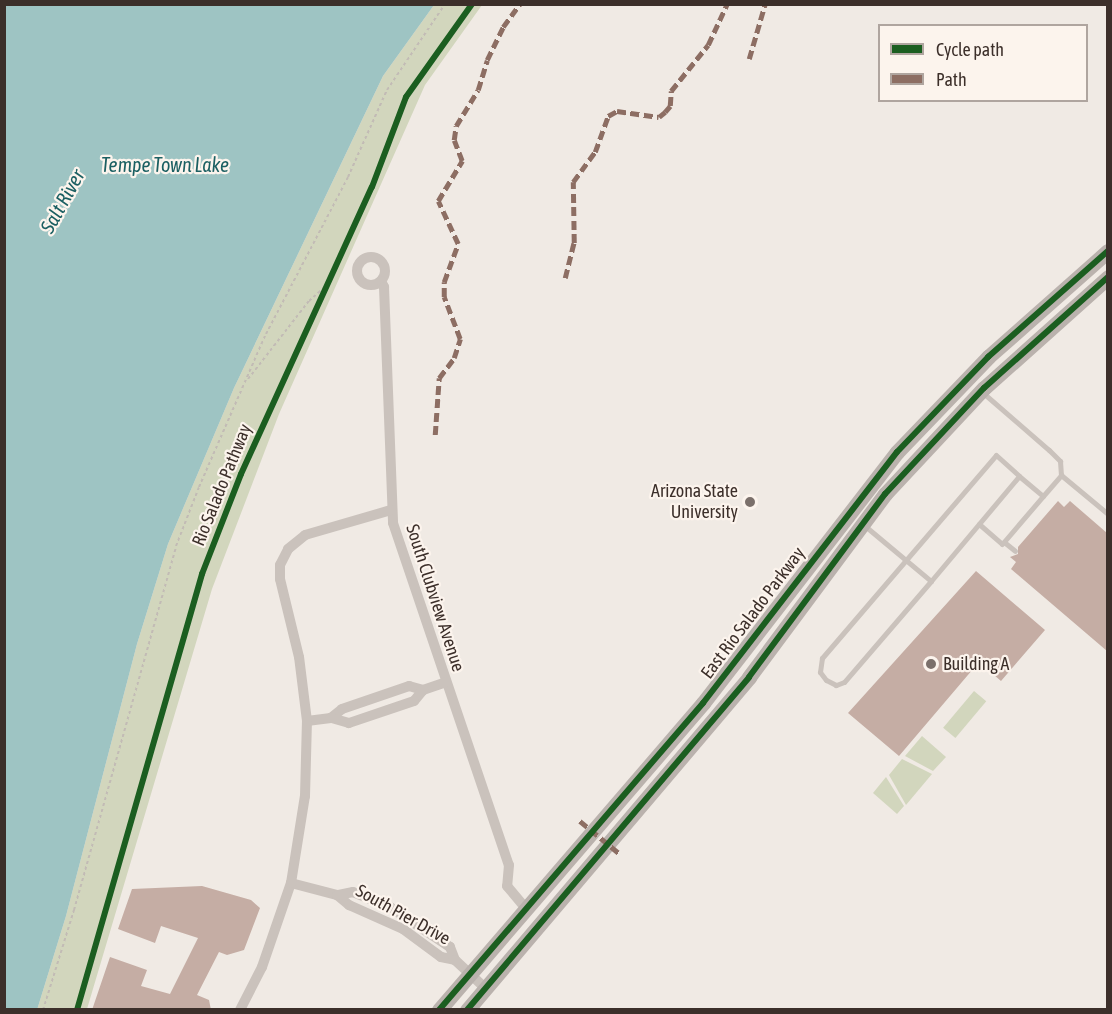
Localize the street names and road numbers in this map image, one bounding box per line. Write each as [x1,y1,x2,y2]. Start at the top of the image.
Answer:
street label: Rio Salado Pathway [188,421,256,549]
street label: South Clubview Avenue [401,522,469,674]
street label: East Rio Salado Parkway [697,543,809,683]
street label: South Pier Drive [352,880,454,950]

